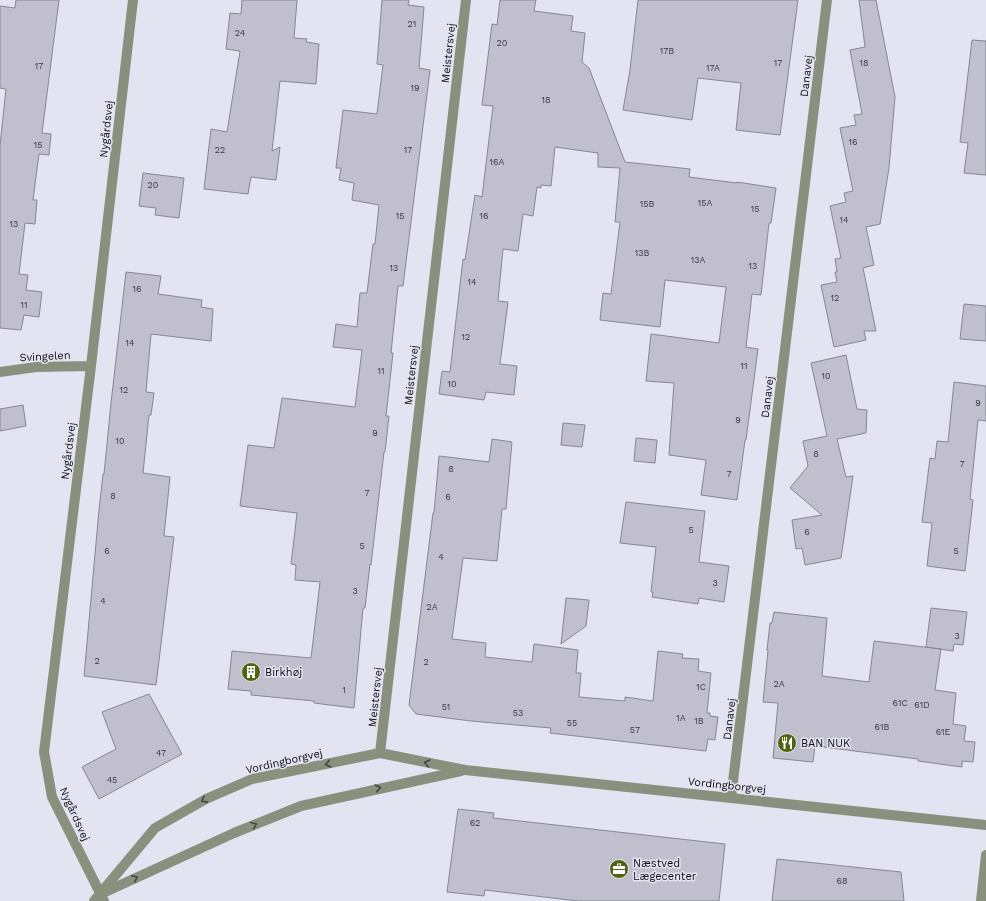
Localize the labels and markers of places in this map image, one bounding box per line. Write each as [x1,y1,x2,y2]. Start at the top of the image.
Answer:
building icon: Birkhøj [240,661,262,683]
place label: Birkhøj [265,666,302,679]
restaurant icon: BAN NUK [776,732,798,754]
place label: BAN NUK [801,737,850,750]
place label: Næstved Lægecenter [633,857,697,883]
office icon: Næstved Lægecenter [608,858,630,880]

